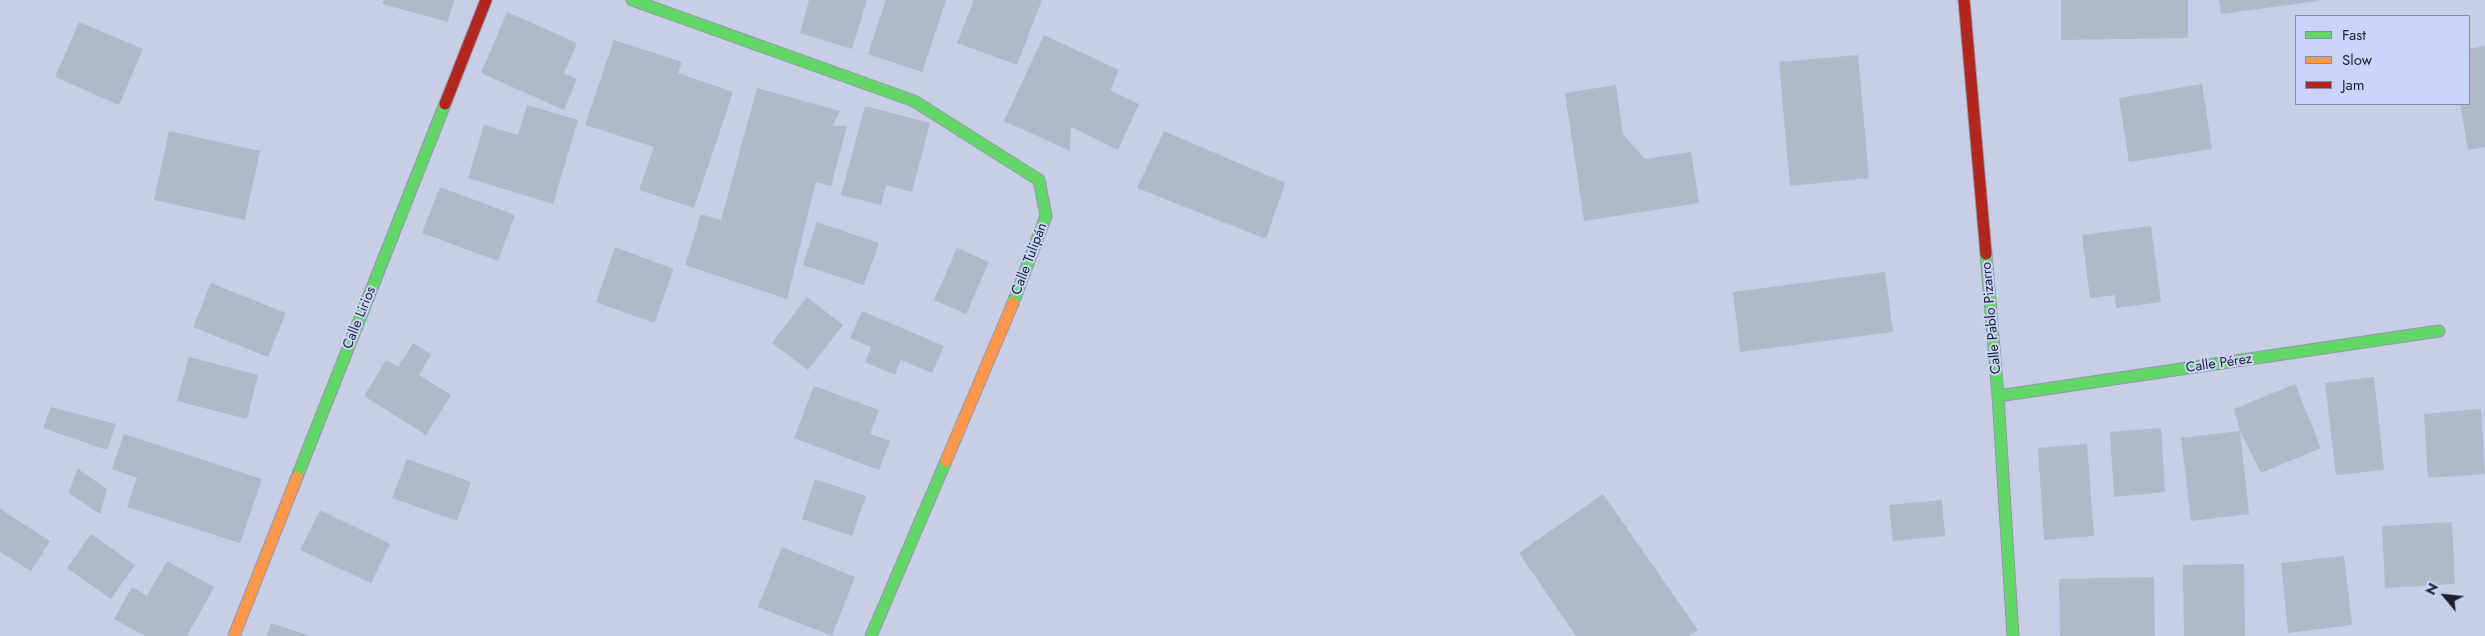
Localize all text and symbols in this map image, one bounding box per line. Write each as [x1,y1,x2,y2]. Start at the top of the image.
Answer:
legend [2295,15,2470,105]
text: Fast [2342,24,2366,46]
text: Slow [2342,49,2372,71]
text: Jam [2342,74,2365,96]
street label: Calle Tulipán [1009,221,1051,297]
street label: Calle Pablo Pizarro [1979,261,2005,375]
street label: Calle Lirios [340,284,380,352]
street label: Calle Pérez [2185,351,2253,377]
north arrow [2420,571,2470,621]
text: N [2420,579,2443,599]

